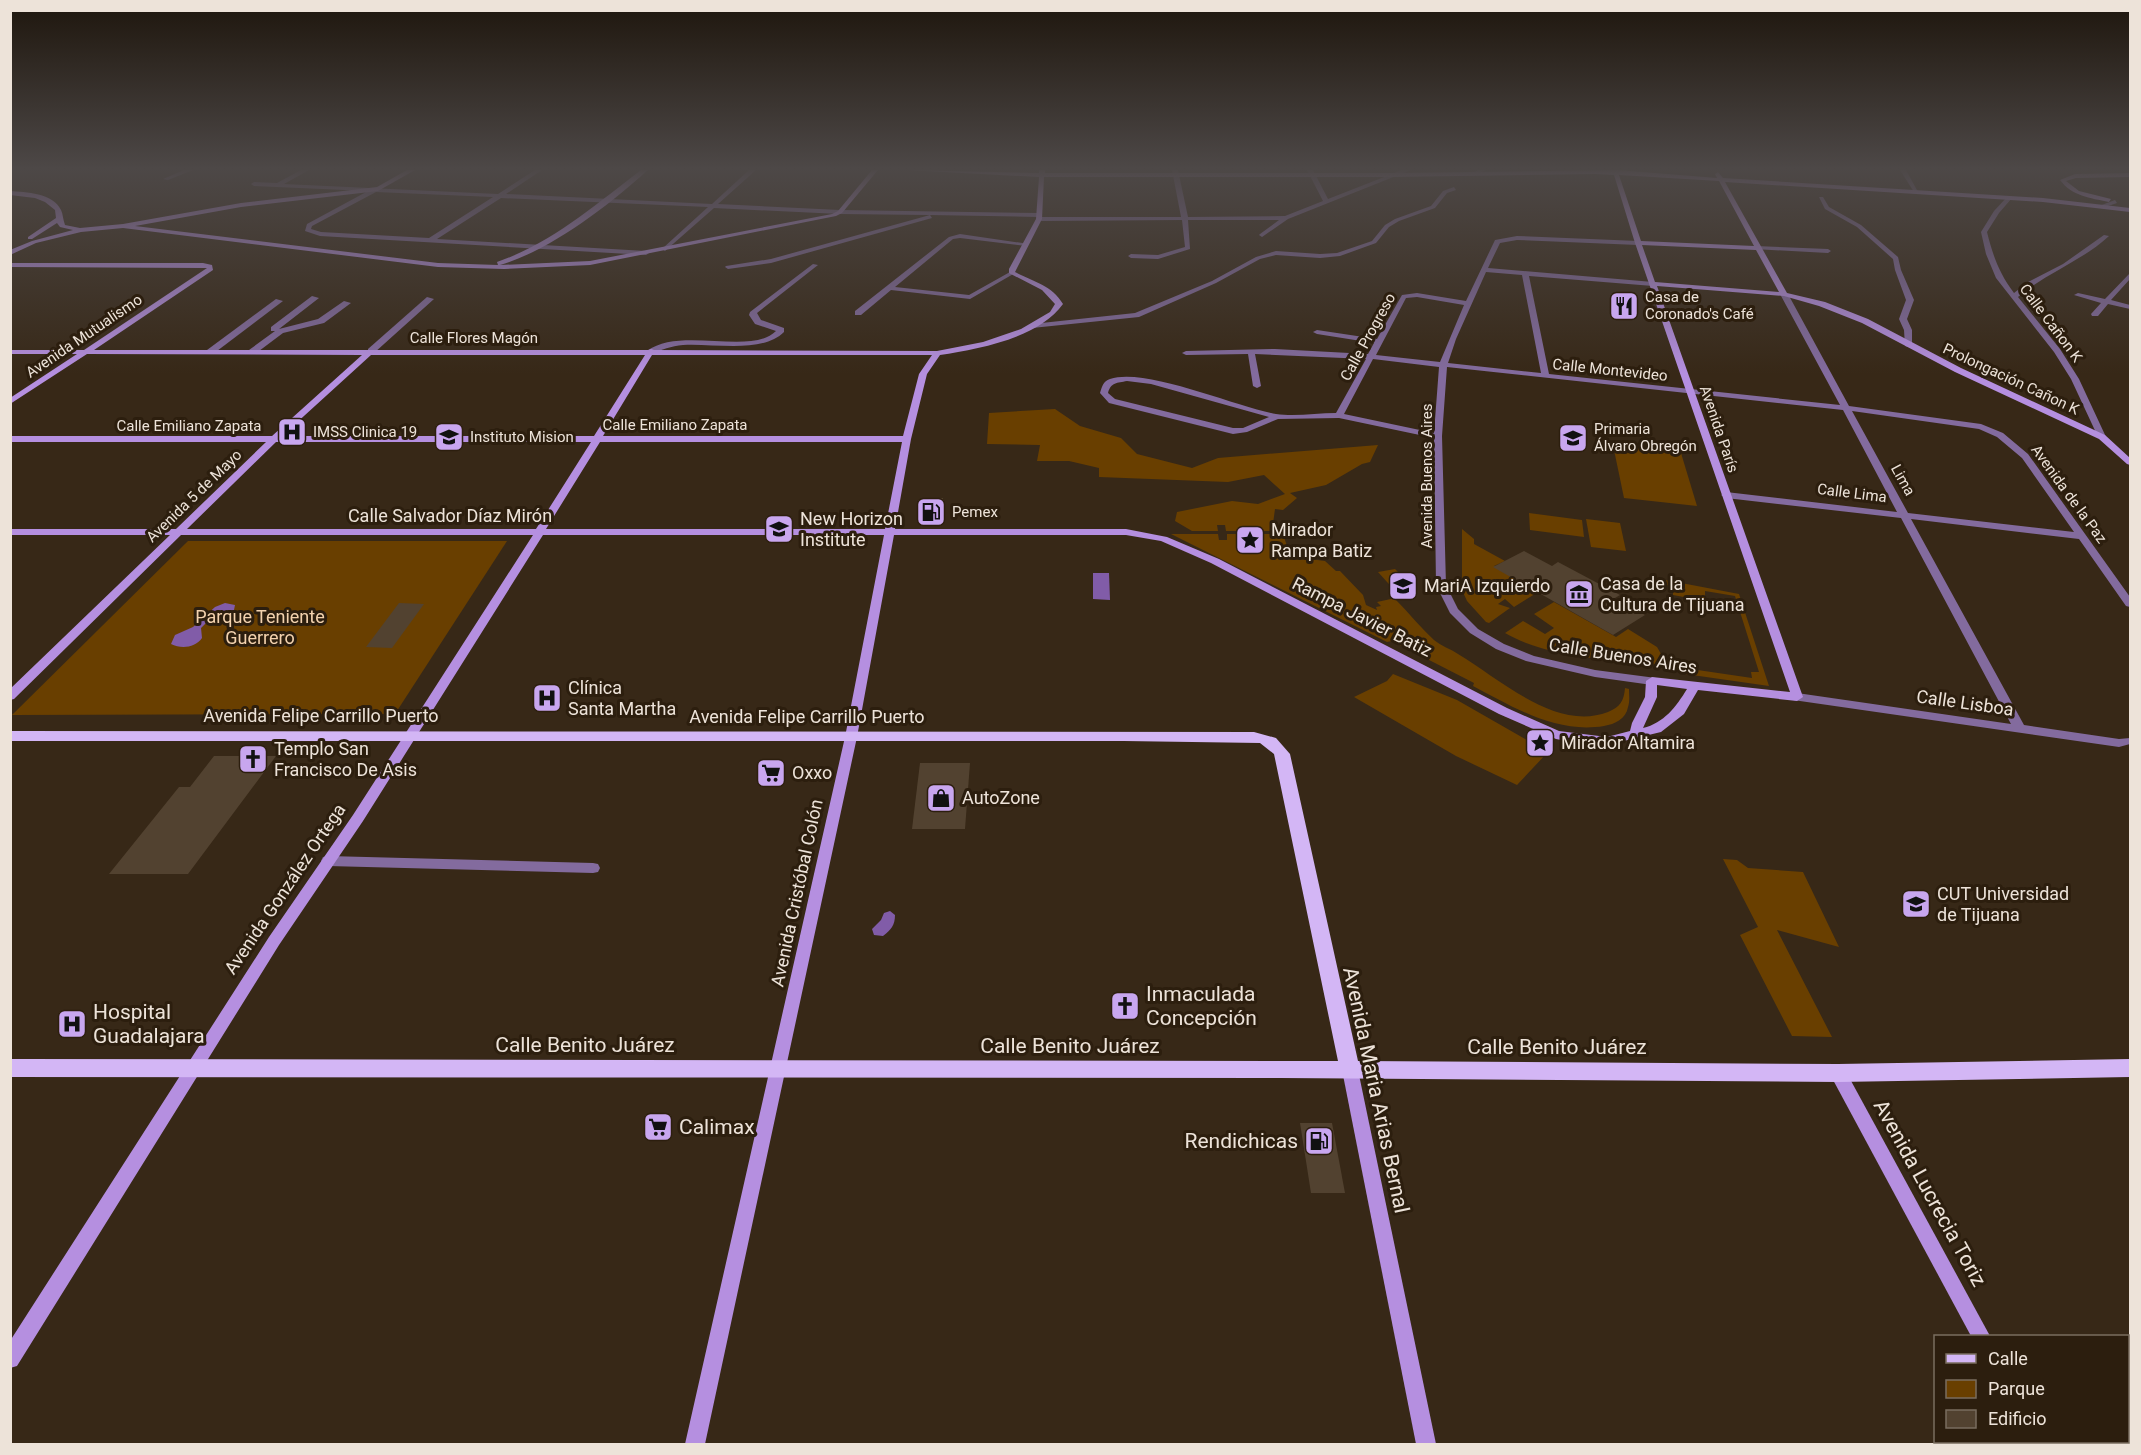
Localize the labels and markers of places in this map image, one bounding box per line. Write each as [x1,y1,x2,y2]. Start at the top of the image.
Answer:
place label: Casa de Coronado's Café [1645,288,1754,323]
restaurant icon: Casa de Coronado's Café [1608,290,1640,322]
hospital icon: IMSS Clinica 19 [276,416,308,448]
place label: Primaria Álvaro Obregón [1594,420,1697,455]
school or university icon: Instituto Mision [433,421,465,453]
school or university icon: Primaria Álvaro Obregón [1557,422,1589,454]
place label: IMSS Clinica 19 [313,423,417,441]
place label: Instituto Mision [470,428,574,446]
fuel station icon: Pemex [915,496,947,528]
place label: Pemex [952,503,998,521]
place label: New Horizon Institute [800,508,903,550]
school or university icon: New Horizon Institute [763,513,795,545]
place label: Mirador Rampa Batiz [1271,519,1372,561]
place icon: Mirador Rampa Batiz [1234,524,1266,556]
school or university icon: MariA Izquierdo [1387,570,1419,602]
place label: Casa de la Cultura de Tijuana [1600,573,1745,615]
place label: MariA Izquierdo [1424,575,1550,596]
museum icon: Casa de la Cultura de Tijuana [1563,578,1595,610]
place label: Clínica Santa Martha [568,677,676,719]
hospital icon: Clínica Santa Martha [531,682,563,714]
place icon: Mirador Altamira [1524,727,1556,759]
place label: Mirador Altamira [1561,732,1695,753]
place label: Templo San Francisco De Asis [274,738,417,780]
church icon: Templo San Francisco De Asis [237,743,269,775]
supermarket icon: Oxxo [755,757,787,789]
place label: Oxxo [792,762,832,783]
shop icon: AutoZone [925,782,957,814]
place label: AutoZone [962,787,1040,808]
place label: CUT Universidad de Tijuana [1937,883,2069,925]
school or university icon: CUT Universidad de Tijuana [1900,888,1932,920]
place label: Inmaculada Concepción [1146,982,1257,1030]
church icon: Inmaculada Concepción [1109,990,1141,1022]
place label: Hospital Guadalajara [93,1000,205,1048]
hospital icon: Hospital Guadalajara [56,1008,88,1040]
supermarket icon: Calimax [642,1111,674,1143]
place label: Calimax [679,1115,755,1139]
fuel station icon: Rendichicas [1303,1125,1335,1157]
place label: Rendichicas [1184,1129,1298,1153]

